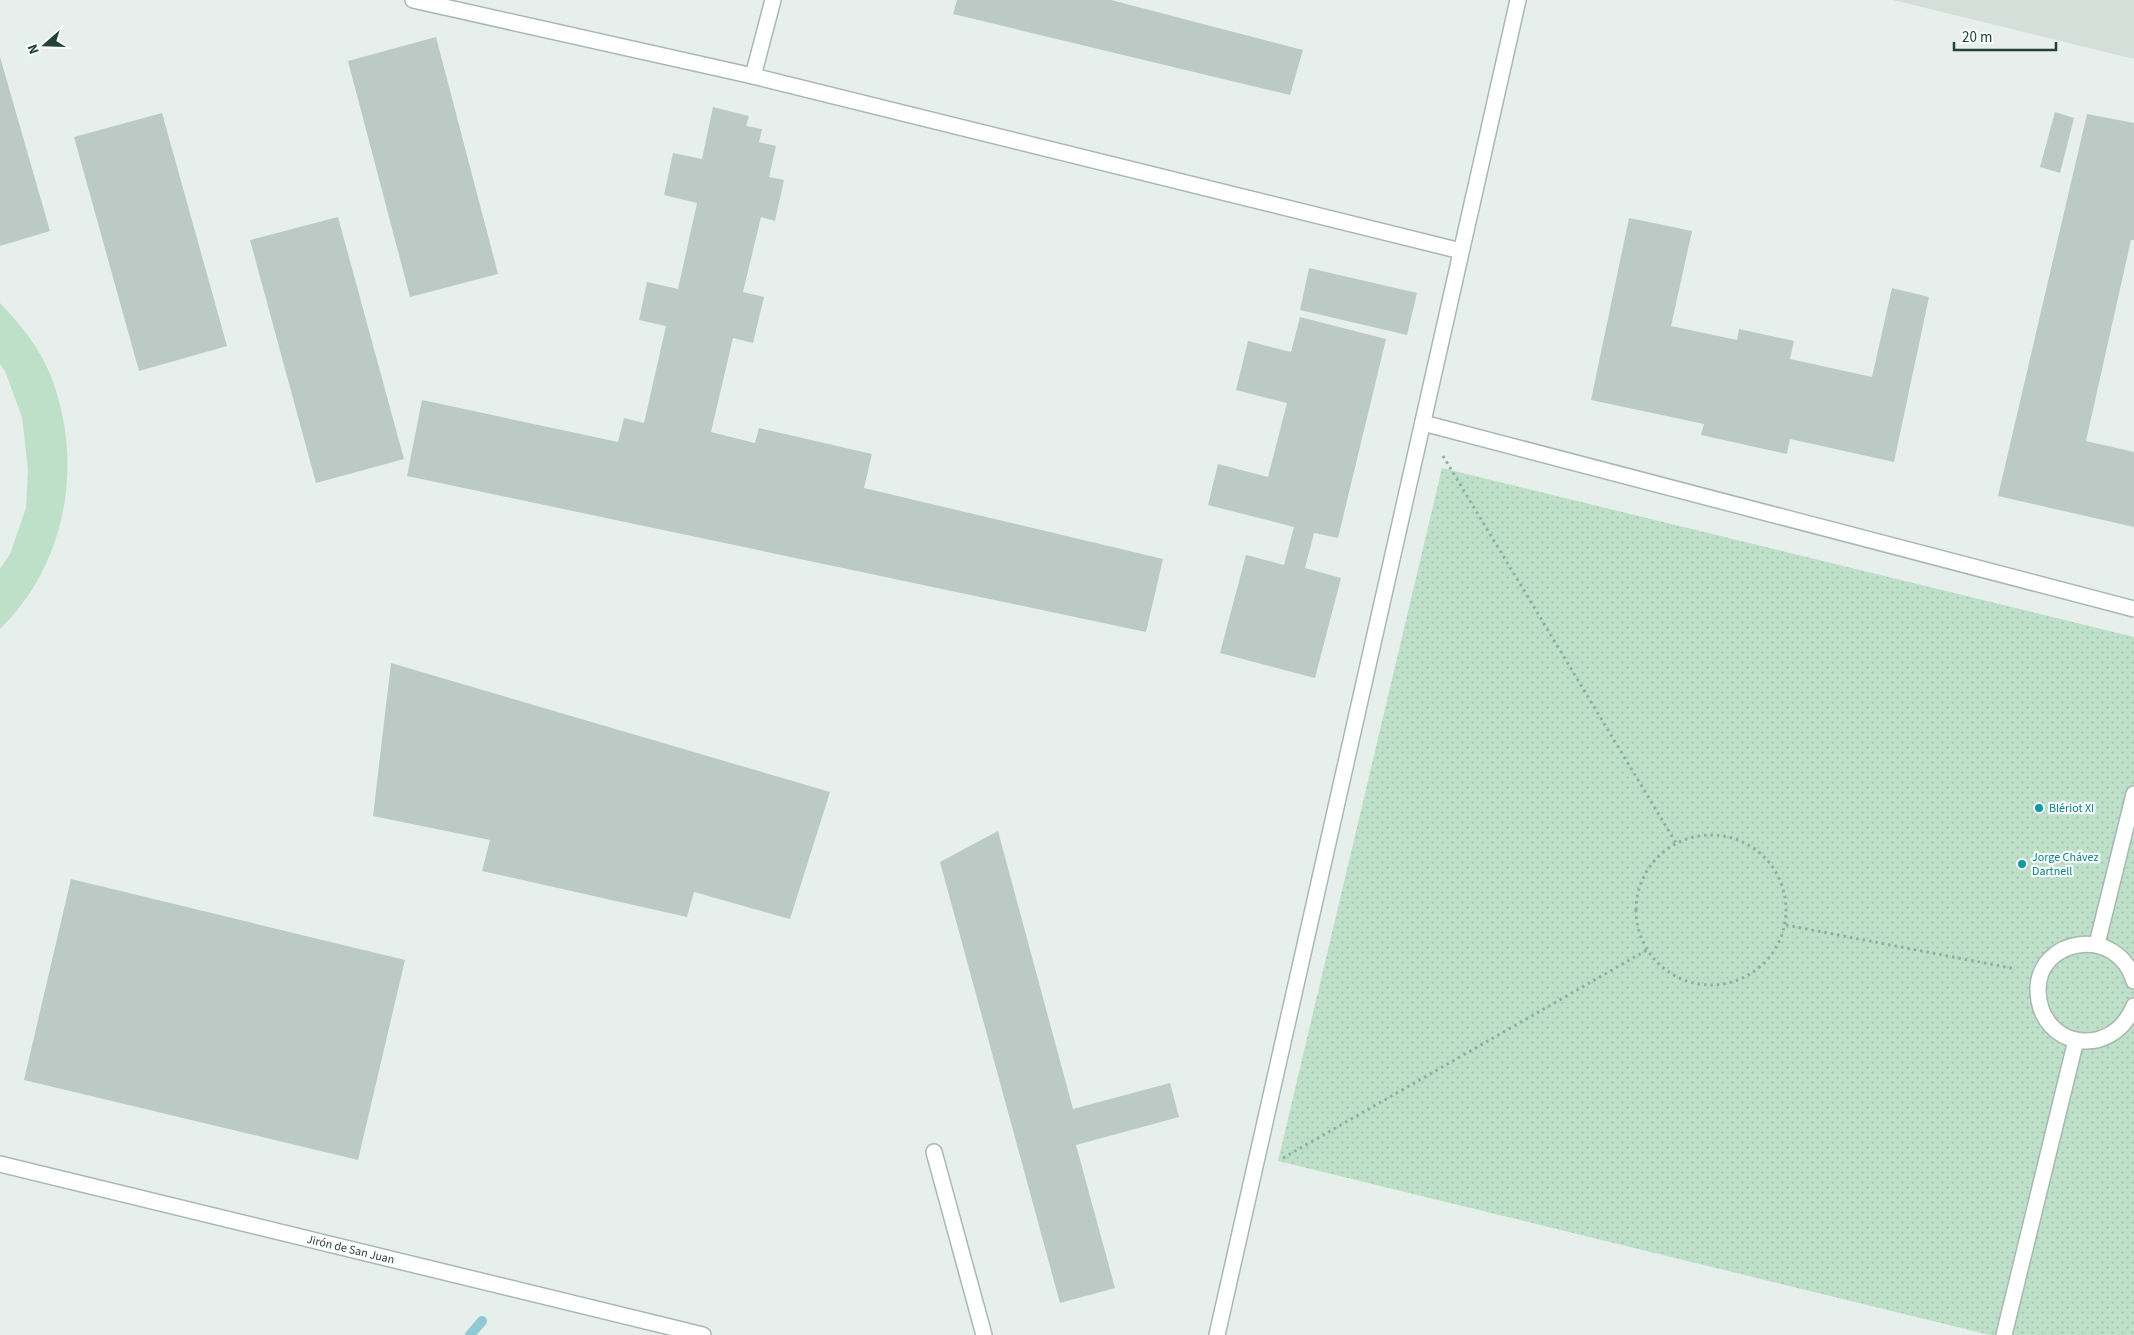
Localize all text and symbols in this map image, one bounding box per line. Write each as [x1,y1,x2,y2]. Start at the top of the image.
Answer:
north arrow [20,20,70,70]
scale bar [1954,20,2056,52]
text: 20 m [1962,27,1992,48]
text: N [23,41,45,57]
place label: Blériot XI [2049,800,2094,817]
marker: Blériot XI [2033,802,2045,814]
place label: Jorge Chávez Dartnell [2032,849,2099,880]
marker: Jorge Chávez Dartnell [2016,858,2028,870]
street label: Jirón de San Juan [305,1230,396,1268]

